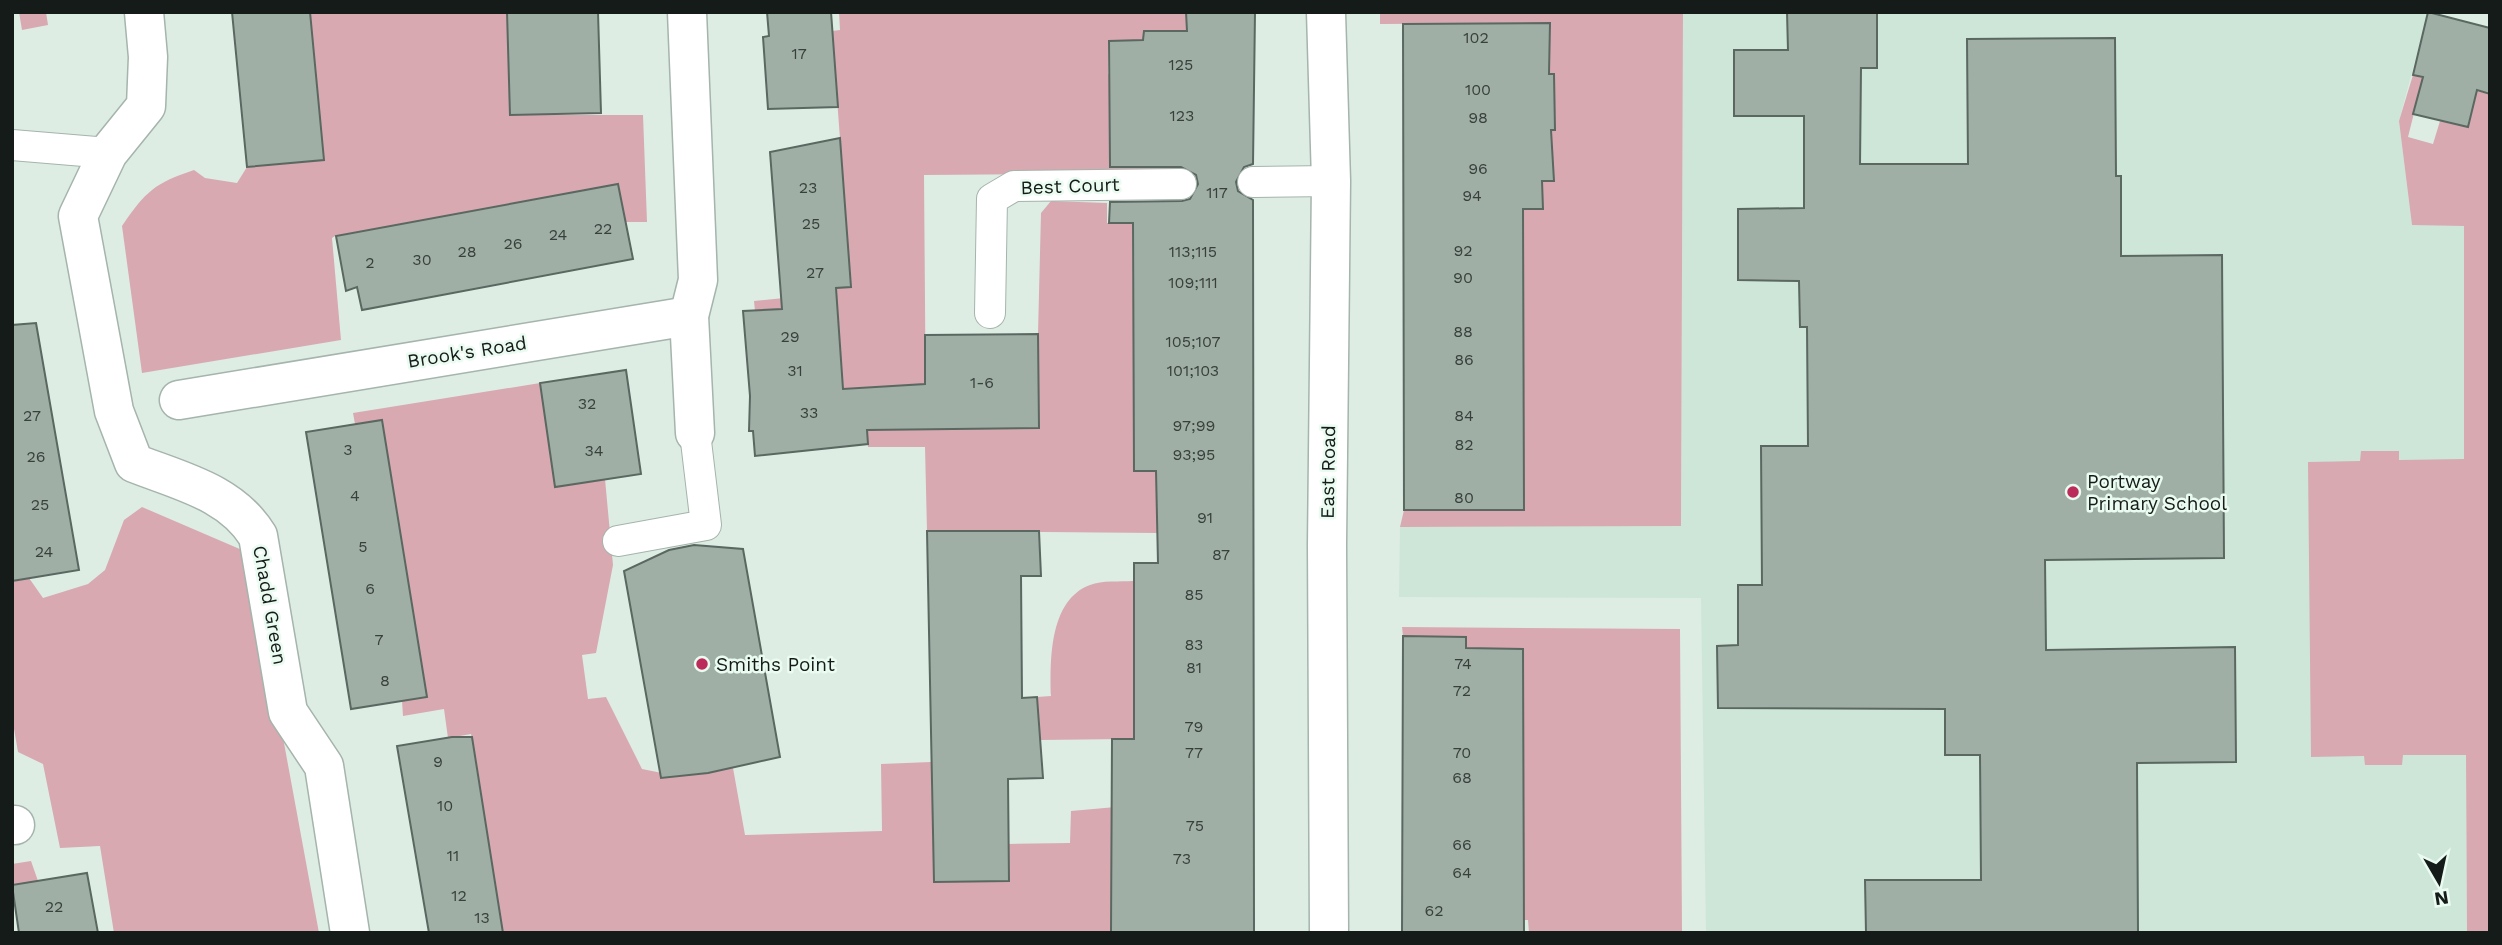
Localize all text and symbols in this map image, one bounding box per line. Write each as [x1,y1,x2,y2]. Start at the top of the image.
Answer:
house number: 102 [1463,28,1489,47]
house number: 17 [791,44,807,63]
house number: 125 [1169,55,1193,74]
house number: 100 [1465,80,1491,99]
house number: 123 [1170,106,1194,125]
house number: 98 [1468,108,1488,127]
house number: 96 [1468,159,1488,178]
street label: Best Court [1020,173,1120,199]
house number: 23 [799,178,817,197]
house number: 117 [1206,183,1228,202]
house number: 94 [1462,186,1482,205]
house number: 25 [802,214,820,233]
house number: 22 [594,219,612,238]
house number: 24 [549,225,568,244]
house number: 26 [503,234,523,253]
house number: 92 [1453,241,1473,260]
house number: 28 [457,242,477,261]
house number: 113;115 [1169,242,1217,261]
house number: 30 [412,250,432,269]
house number: 2 [365,253,375,272]
house number: 27 [806,263,824,282]
house number: 90 [1453,268,1473,287]
house number: 109;111 [1168,273,1218,292]
house number: 88 [1453,322,1473,341]
house number: 29 [780,327,800,346]
street label: Brook's Road [406,331,528,373]
house number: 105;107 [1165,332,1221,351]
house number: 86 [1454,350,1474,369]
house number: 31 [787,361,803,380]
house number: 101;103 [1167,361,1219,380]
house number: 1-6 [970,373,994,392]
house number: 32 [578,394,596,413]
house number: 33 [800,403,818,422]
house number: 27 [23,406,41,425]
house number: 84 [1454,406,1474,425]
house number: 97;99 [1172,416,1216,435]
street label: East Road [1316,425,1340,519]
house number: 82 [1454,435,1474,454]
house number: 3 [343,440,353,459]
house number: 34 [584,441,604,460]
house number: 93;95 [1173,445,1215,464]
house number: 26 [26,447,46,466]
place label: Portway Primary School [2087,470,2227,515]
marker: Portway Primary School [2065,484,2081,500]
house number: 4 [350,486,360,505]
house number: 80 [1454,488,1474,507]
house number: 25 [31,495,49,514]
house number: 91 [1197,508,1213,527]
house number: 5 [358,537,368,556]
house number: 24 [35,542,54,561]
street label: Chadd Green [248,544,292,666]
house number: 87 [1212,545,1230,564]
house number: 6 [365,579,375,598]
house number: 85 [1184,585,1204,604]
house number: 7 [375,630,384,649]
house number: 83 [1185,635,1203,654]
place label: Smiths Point [716,653,835,676]
house number: 74 [1454,654,1472,673]
marker: Smiths Point [694,656,710,672]
house number: 81 [1186,658,1202,677]
house number: 8 [380,671,390,690]
house number: 72 [1453,681,1471,700]
house number: 79 [1185,717,1203,736]
house number: 77 [1185,743,1203,762]
house number: 70 [1453,743,1471,762]
house number: 9 [433,752,443,771]
house number: 68 [1452,768,1472,787]
house number: 10 [437,796,453,815]
house number: 75 [1186,816,1204,835]
house number: 66 [1452,835,1472,854]
house number: 11 [447,846,459,865]
north arrow [2404,847,2474,917]
house number: 73 [1173,849,1191,868]
house number: 64 [1452,863,1472,882]
house number: 12 [451,886,467,905]
text: N [2433,886,2450,911]
house number: 22 [45,897,63,916]
house number: 62 [1424,901,1444,920]
house number: 13 [474,908,490,927]

